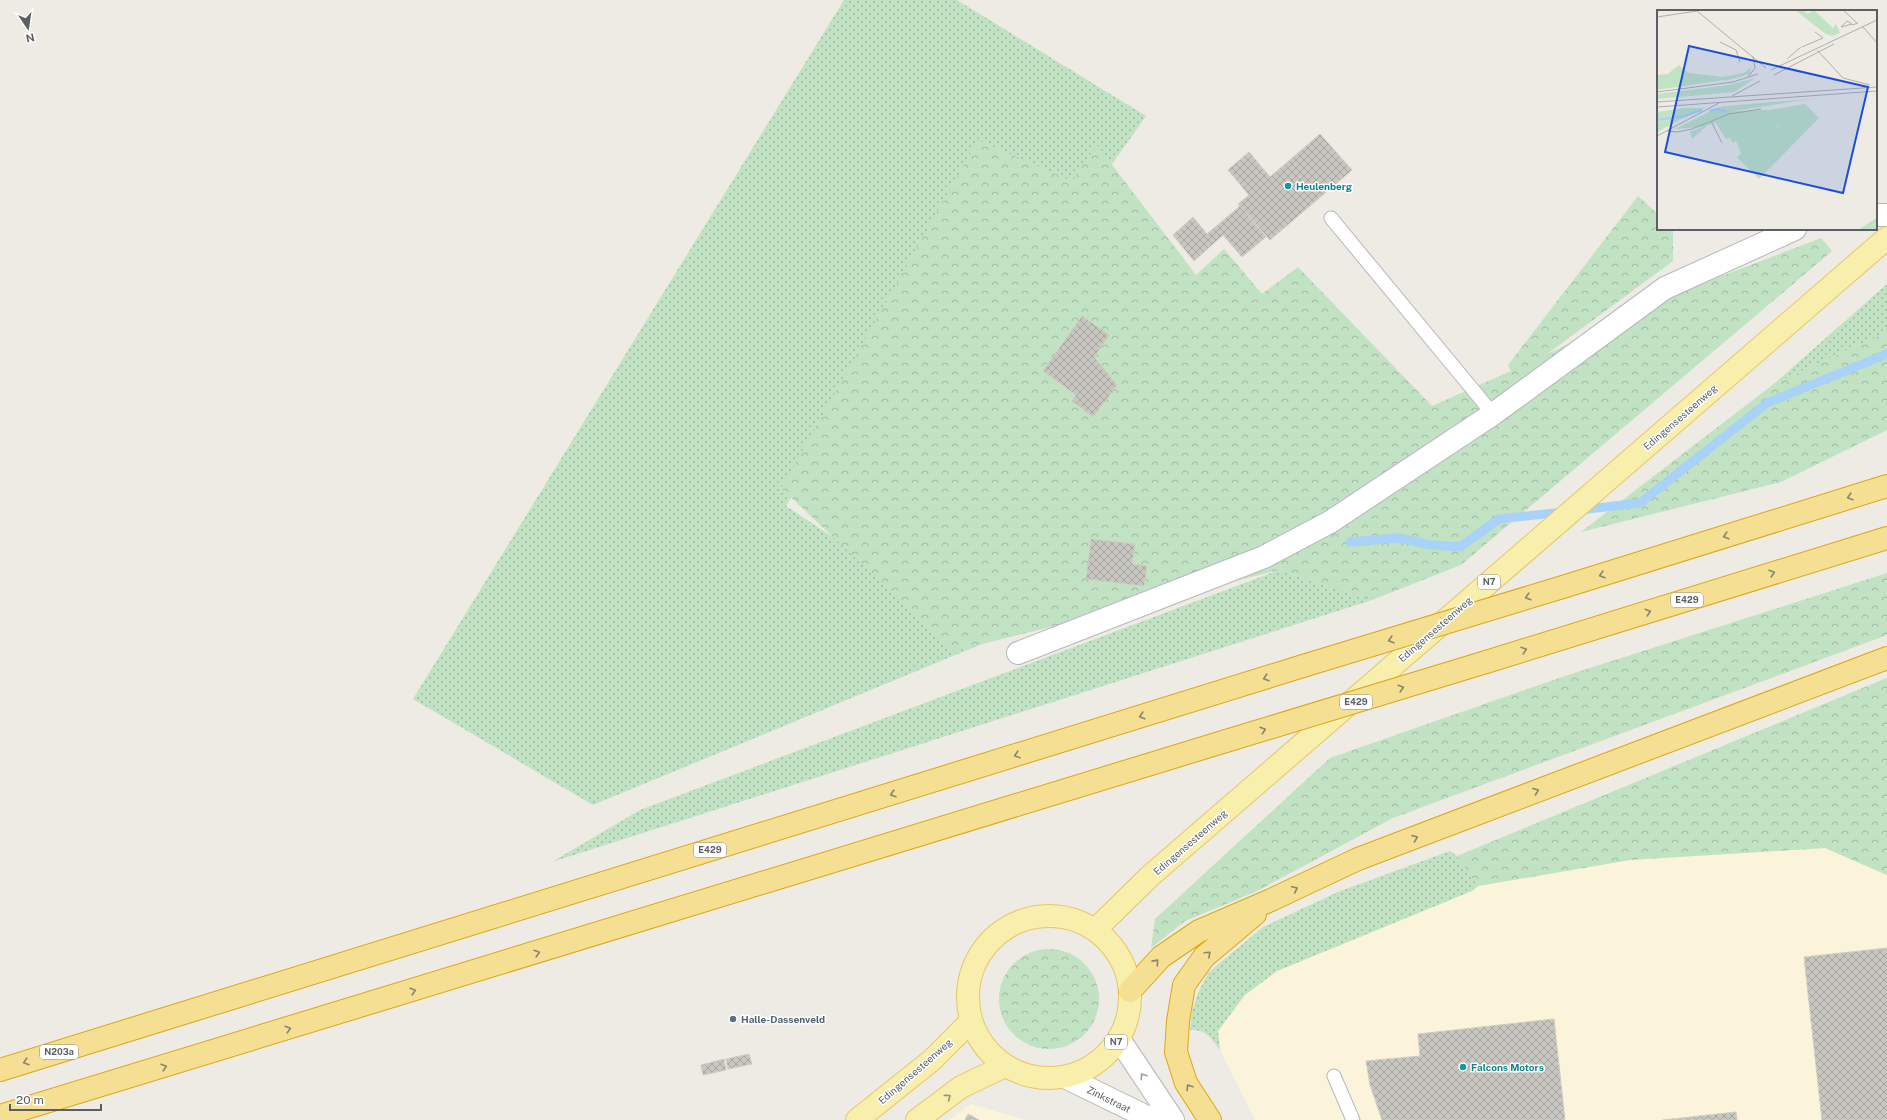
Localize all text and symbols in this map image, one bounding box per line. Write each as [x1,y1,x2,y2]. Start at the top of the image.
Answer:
north arrow [8,8,48,48]
inset map [1657,10,1877,230]
text: N [25,31,36,45]
place label: Heulenberg [1296,180,1353,192]
marker: Heulenberg [1283,181,1293,191]
street label: Edingensesteenweg [1641,382,1719,452]
one-way arrow [1846,493,1853,501]
one-way arrow [1722,531,1729,540]
one-way arrow [1768,569,1775,578]
one-way arrow [1598,570,1605,579]
road number: N7 [1478,575,1500,589]
one-way arrow [1525,593,1532,601]
road number: E429 [1671,593,1703,607]
street label: Edingensesteenweg [1396,594,1474,664]
one-way arrow [1644,608,1651,617]
one-way arrow [1387,635,1394,644]
one-way arrow [1520,646,1527,655]
one-way arrow [1262,673,1269,682]
one-way arrow [1397,684,1404,693]
road number: E429 [1340,695,1372,709]
one-way arrow [1138,712,1145,720]
one-way arrow [1259,726,1266,735]
one-way arrow [1014,750,1021,759]
one-way arrow [1532,788,1539,796]
one-way arrow [890,789,897,798]
street label: Edingensesteenweg [1151,807,1229,877]
one-way arrow [1411,834,1418,842]
road number: E429 [694,843,726,857]
one-way arrow [1291,886,1299,894]
one-way arrow [533,949,540,958]
one-way arrow [1203,952,1211,959]
one-way arrow [1152,959,1159,967]
one-way arrow [409,987,416,996]
place label: Halle-Dassenveld [741,1013,825,1025]
marker: Halle-Dassenveld [728,1014,738,1024]
one-way arrow [285,1025,292,1034]
road number: N7 [1105,1035,1127,1049]
street label: Edingensesteenweg [876,1036,954,1106]
road number: N203a [40,1045,78,1059]
one-way arrow [23,1057,30,1066]
place label: Falcons Motors [1471,1061,1544,1073]
marker: Falcons Motors [1458,1062,1468,1072]
one-way arrow [160,1063,167,1072]
one-way arrow [1140,1073,1148,1080]
street label: Zinkstraat [1085,1083,1133,1115]
one-way arrow [1187,1084,1194,1091]
scale bar [10,1086,101,1112]
text: 20 m [16,1093,44,1107]
one-way arrow [944,1094,951,1101]

